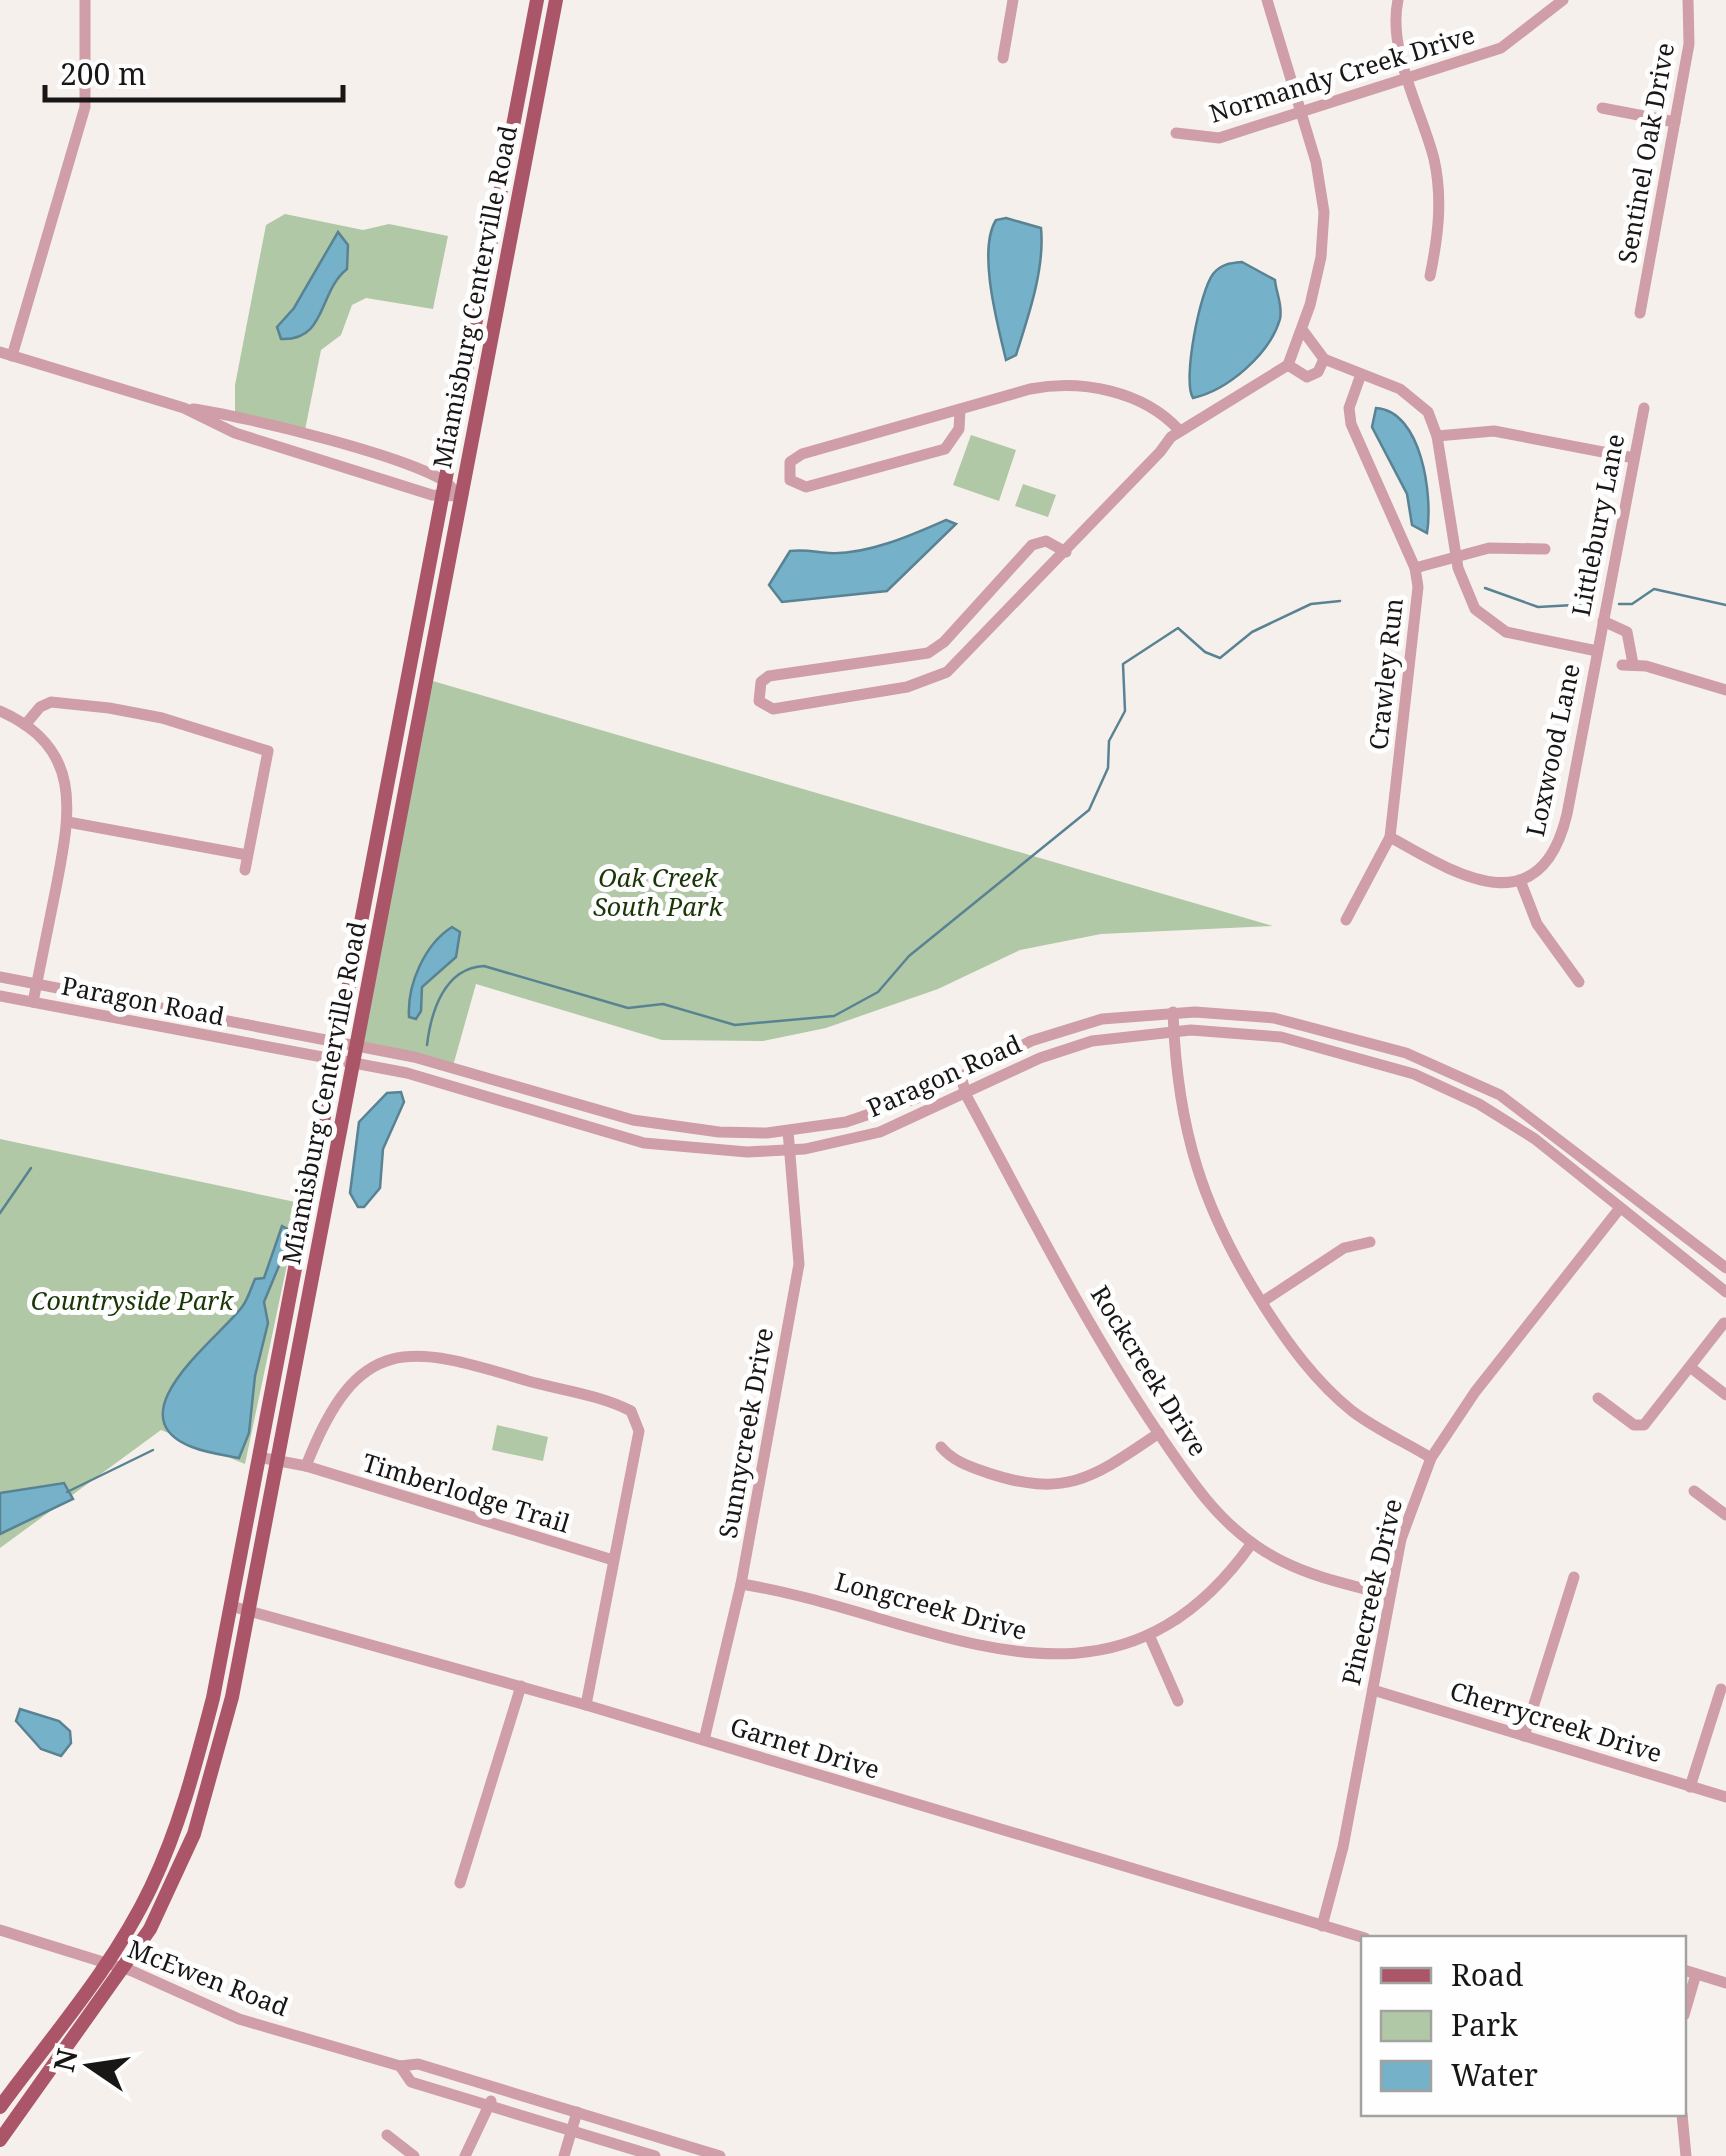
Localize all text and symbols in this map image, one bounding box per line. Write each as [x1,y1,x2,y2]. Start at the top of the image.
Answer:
street label: Normandy Creek Drive [1205,16,1479,130]
scale bar [45,40,342,102]
street label: Sentinel Oak Drive [1609,40,1681,266]
text: 200 m [60,53,146,94]
street label: Miamisburg Centerville Road [424,123,524,471]
street label: Littlebury Lane [1563,431,1631,619]
street label: Crawley Run [1360,596,1410,751]
street label: Loxwood Lane [1517,660,1587,839]
park label: Oak Creek South Park [593,860,724,923]
street label: Miamisburg Centerville Road [273,919,373,1267]
street label: Paragon Road [59,968,228,1032]
street label: Paragon Road [861,1026,1026,1124]
street label: Rockcreek Drive [1084,1279,1216,1462]
park label: Countryside Park [31,1283,234,1317]
street label: Sunnycreek Drive [710,1325,780,1541]
street label: Timberlodge Trail [359,1444,574,1540]
street label: Pinecreek Drive [1333,1495,1409,1688]
street label: Longcreek Drive [832,1563,1031,1647]
street label: Cherrycreek Drive [1446,1673,1666,1769]
street label: Garnet Drive [727,1708,884,1786]
street label: McEwen Road [123,1931,293,2023]
legend [1361,1936,1686,2116]
text: Road [1451,1954,1523,1995]
text: Park [1451,2004,1518,2045]
north arrow [40,2016,140,2116]
text: N [44,2045,86,2075]
text: Water [1451,2054,1538,2095]

